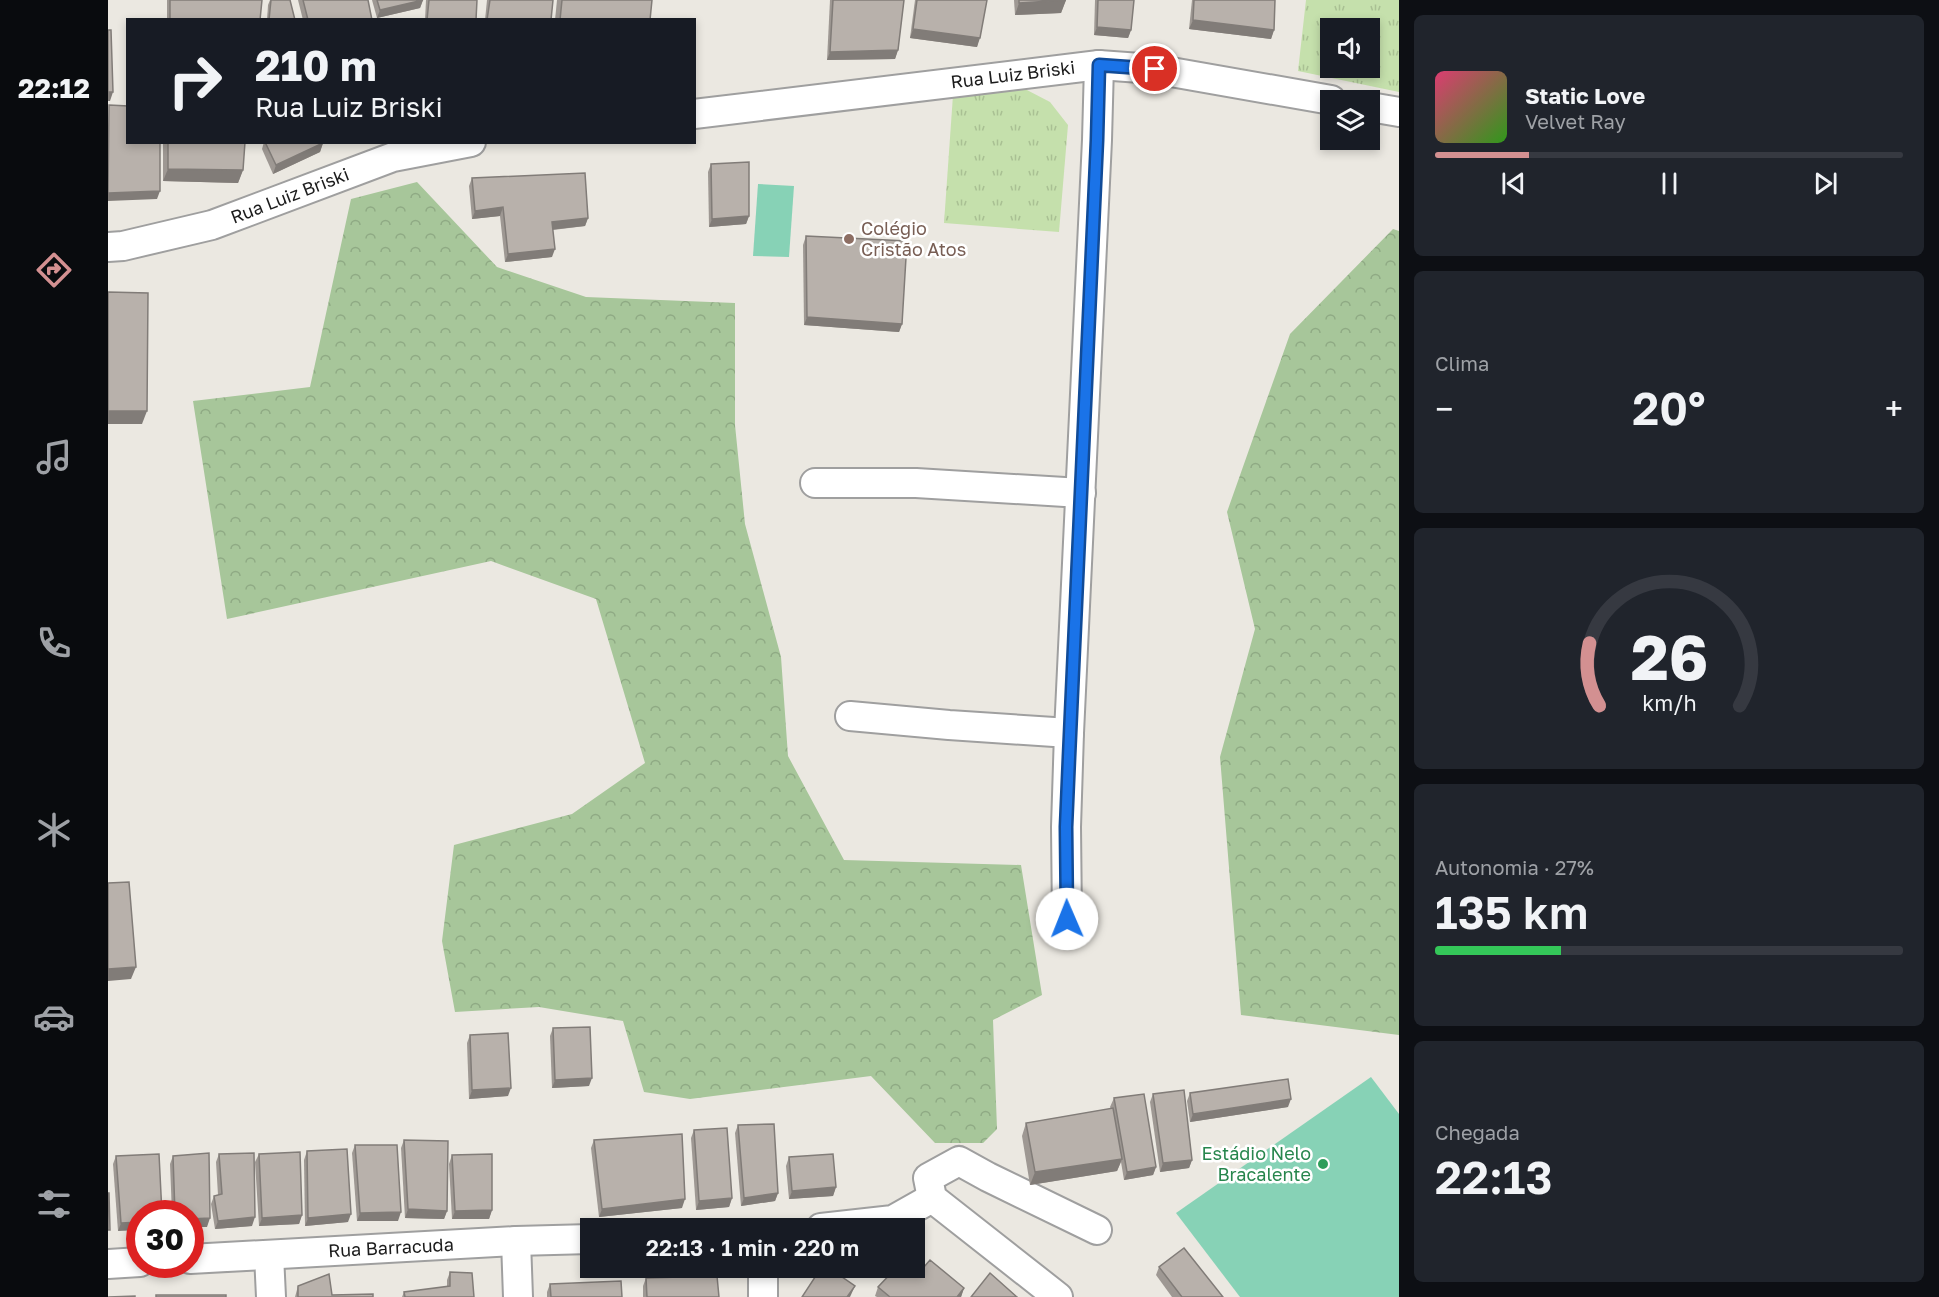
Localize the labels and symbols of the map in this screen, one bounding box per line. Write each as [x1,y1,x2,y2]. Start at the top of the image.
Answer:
pin [1129,43,1180,94]
street label: Rua Luiz Briski [949,55,1076,93]
street label: Rua Luiz Briski [227,162,352,228]
place label: Colégio Cristão Atos [861,217,966,260]
marker: Colégio Cristão Atos [842,232,856,246]
position arrow [1035,887,1099,951]
place label: Estádio Nelo Bracalente [1201,1142,1311,1185]
marker: Estádio Nelo Bracalente [1316,1157,1330,1171]
speed limit sign: 30 [126,1200,204,1278]
street label: Rua Barracuda [328,1233,454,1261]

